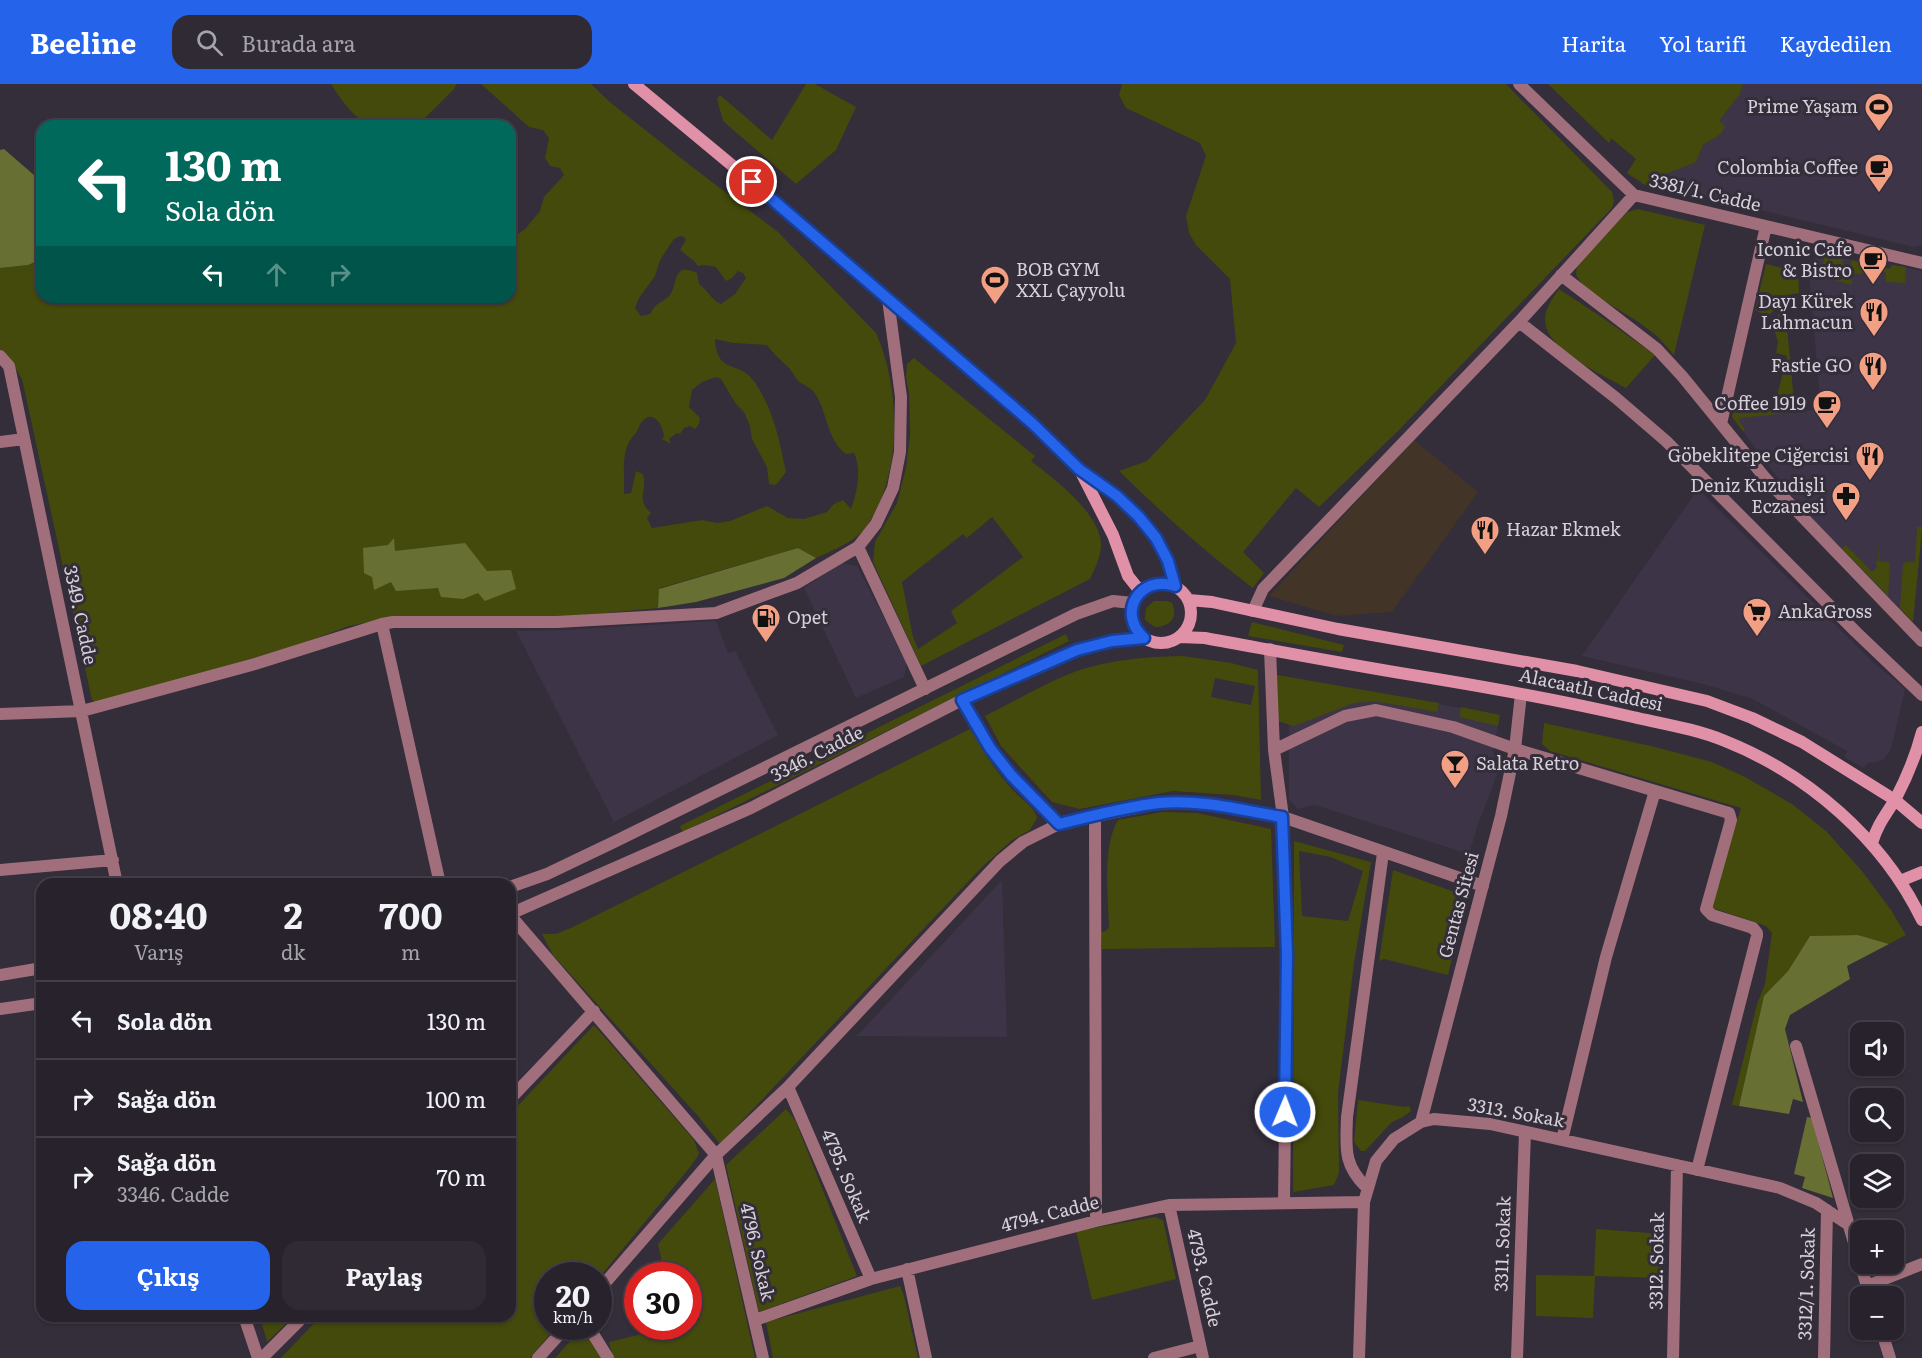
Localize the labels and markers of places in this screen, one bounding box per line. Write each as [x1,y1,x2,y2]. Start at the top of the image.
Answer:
sports icon: Prime Yaşam [1863,91,1895,133]
place label: Prime Yaşam [1747,92,1858,119]
cafe icon: Colombia Coffee [1863,152,1895,194]
place label: Colombia Coffee [1717,153,1858,180]
pin [726,156,777,207]
place label: Iconic Cafe & Bistro [1757,235,1852,283]
cafe icon: Iconic Cafe & Bistro [1857,244,1889,286]
place label: BOB GYM XXL Çayyolu [1016,255,1125,303]
sports icon: BOB GYM XXL Çayyolu [979,264,1011,306]
place label: Dayı Kürek Lahmacun [1758,287,1854,335]
restaurant icon: Dayı Kürek Lahmacun [1858,296,1890,338]
restaurant icon: Fastie GO [1857,350,1889,392]
place label: Fastie GO [1771,351,1852,378]
cafe icon: Coffee 1919 [1811,388,1843,430]
place label: Coffee 1919 [1714,389,1806,416]
restaurant icon: Göbeklitepe Ciğercisi [1854,440,1886,482]
place label: Göbeklitepe Ciğercisi [1668,441,1849,468]
place label: Deniz Kuzudişli Eczanesi [1690,471,1825,519]
pharmacy icon: Deniz Kuzudişli Eczanesi [1830,480,1862,522]
restaurant icon: Hazar Ekmek [1469,514,1501,556]
place label: Hazar Ekmek [1506,515,1622,542]
supermarket icon: AnkaGross [1741,596,1773,638]
place label: AnkaGross [1778,597,1872,624]
fuel station icon: Opet [750,602,782,644]
place label: Opet [787,603,829,630]
bar icon: Salata Retro [1439,748,1471,790]
place label: Salata Retro [1476,749,1579,776]

